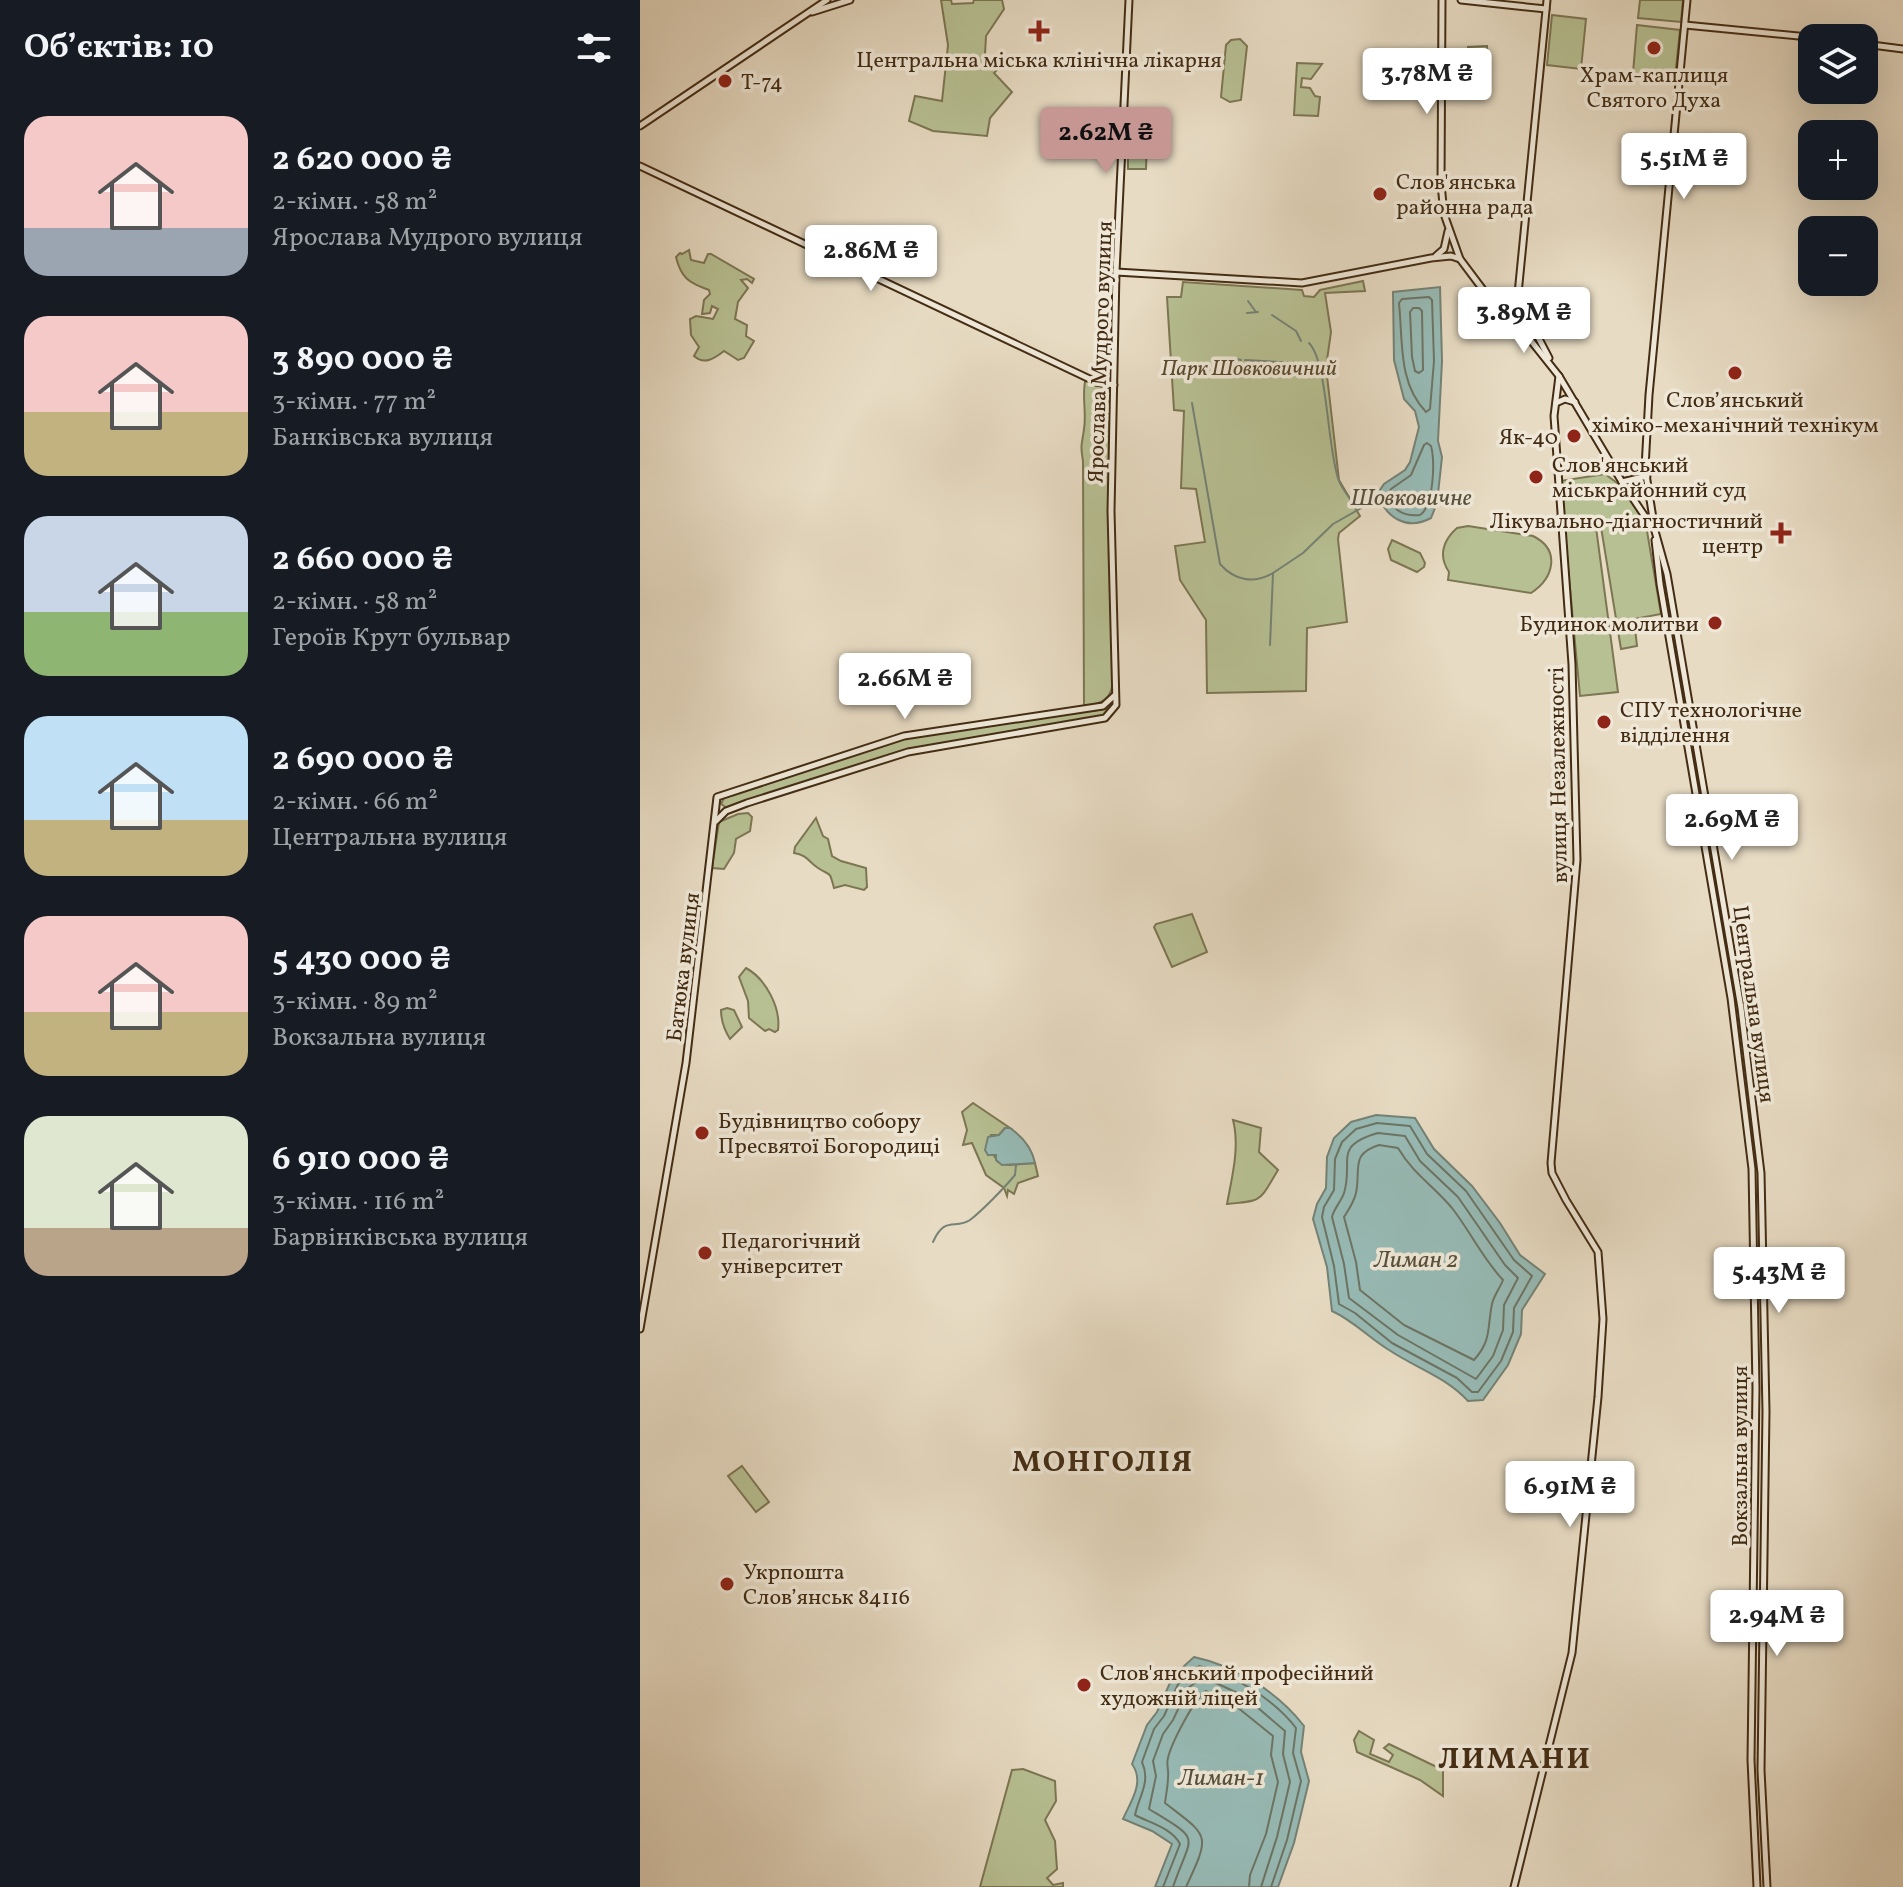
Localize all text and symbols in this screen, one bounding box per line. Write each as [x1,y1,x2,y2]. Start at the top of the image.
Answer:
marker: Центральна міська клінічна лікарня [1028,20,1050,42]
map controls [1798,24,1878,296]
button: layers [1798,24,1878,104]
text: Об’єктів: 10 [24,25,214,72]
icon: filters [572,26,616,70]
marker: Храм-каплиця Святого Духа [1645,39,1663,57]
place label: Центральна міська клінічна лікарня [856,46,1222,77]
pin: 3.78M ₴ [1353,48,1501,116]
text: 3.78M ₴ [1381,56,1473,92]
place label: Храм-каплиця Святого Духа [1580,61,1728,117]
place label: Т-74 [741,68,783,99]
marker: Т-74 [716,72,734,90]
pin: 2.62M ₴ [1032,107,1180,175]
text: 2.62M ₴ [1058,115,1154,151]
button: + [1798,120,1878,200]
pin: 5.51M ₴ [1610,133,1758,201]
text: 2 620 000 ₴ [272,137,452,184]
text: 5.51M ₴ [1639,141,1729,177]
icon: home [88,148,184,244]
place label: Слов'янська районна рада [1396,168,1534,224]
text: 2-кімн. · 58 m² [272,184,437,220]
marker: Слов'янська районна рада [1371,185,1389,203]
button: − [1798,216,1878,296]
text: Ярослава Мудрого вулиця [272,220,582,256]
street label: Ярослава Мудрого вулиця [1081,220,1122,484]
pin: 2.86M ₴ [797,225,945,293]
text: 2.86M ₴ [823,233,919,269]
pin: 3.89M ₴ [1450,287,1598,355]
text: 3.89M ₴ [1476,295,1572,331]
text: 3 890 000 ₴ [272,337,453,384]
icon: home [88,348,184,444]
park label: Парк Шовковичний [1161,354,1337,385]
marker: Слов’янський хіміко-механічний технікум [1726,364,1744,382]
text: 3-кімн. · 77 m² [272,384,436,420]
place label: Слов’янський хіміко-механічний технікум [1591,386,1879,442]
text: Банківська вулиця [272,420,493,456]
place label: Як-40 [1499,423,1558,454]
marker: Як-40 [1565,427,1583,445]
place label: Слов'янський міськрайонний суд [1552,451,1747,507]
marker: Слов'янський міськрайонний суд [1527,468,1545,486]
water label: Шовковичне [1350,482,1472,516]
place label: Лікувально-діагностичний центр [1490,507,1763,563]
marker: Лікувально-діагностичний центр [1770,522,1792,544]
text: 2 660 000 ₴ [272,537,453,584]
icon: home [88,548,184,644]
text: 2-кімн. · 58 m² [272,584,437,620]
place label: Будинок молитви [1519,610,1699,641]
marker: Будинок молитви [1706,614,1724,632]
text: Героїв Крут бульвар [272,620,511,656]
pin: 2.66M ₴ [831,653,979,721]
text: 2.66M ₴ [857,661,953,697]
street label: вулиця Незалежності [1542,666,1577,883]
place label: СПУ технологічне відділення [1620,696,1802,752]
marker: СПУ технологічне відділення [1595,713,1613,731]
text: 2 690 000 ₴ [272,737,454,784]
icon: home [88,748,184,844]
text: 2-кімн. · 66 m² [272,784,438,820]
pin: 2.69M ₴ [1658,794,1806,862]
text: 2.69M ₴ [1684,802,1780,838]
text: Центральна вулиця [272,820,507,856]
street label: Батюка вулиця [660,891,709,1044]
street label: Центральна вулиця [1723,904,1782,1105]
text: 5 430 000 ₴ [272,937,451,984]
icon: home [88,948,184,1044]
text: 3-кімн. · 89 m² [272,984,438,1020]
text: Вокзальна вулиця [272,1020,486,1056]
place label: Будівництво собору Пресвятої Богородиці [718,1107,940,1163]
marker: Будівництво собору Пресвятої Богородиці [693,1124,711,1142]
text: 6 910 000 ₴ [272,1137,449,1184]
icon: home [88,1148,184,1244]
text: 3-кімн. · 116 m² [272,1184,444,1220]
text: Барвінківська вулиця [272,1220,528,1256]
place label: Педагогічний університет [721,1227,861,1283]
marker: Педагогічний університет [696,1244,714,1262]
water label: Лиман 2 [1373,1244,1458,1278]
pin: 5.43M ₴ [1705,1247,1853,1315]
text: 5.43M ₴ [1732,1255,1826,1291]
street label: Вокзальна вулиця [1726,1365,1757,1547]
district label: МОНГОЛІЯ [1012,1442,1194,1484]
pin: 6.91M ₴ [1496,1461,1644,1529]
text: 6.91M ₴ [1523,1469,1617,1505]
place label: Укрпошта Слов’янськ 84116 [743,1558,910,1614]
marker: Укрпошта Слов’янськ 84116 [718,1575,736,1593]
pin: 2.94M ₴ [1703,1590,1851,1658]
text: 2.94M ₴ [1728,1598,1826,1634]
place label: Слов'янський професійний художній ліцей [1100,1659,1374,1715]
marker: Слов'янський професійний художній ліцей [1075,1676,1093,1694]
district label: ЛИМАНИ [1438,1739,1592,1781]
water label: Лиман-1 [1177,1762,1264,1796]

